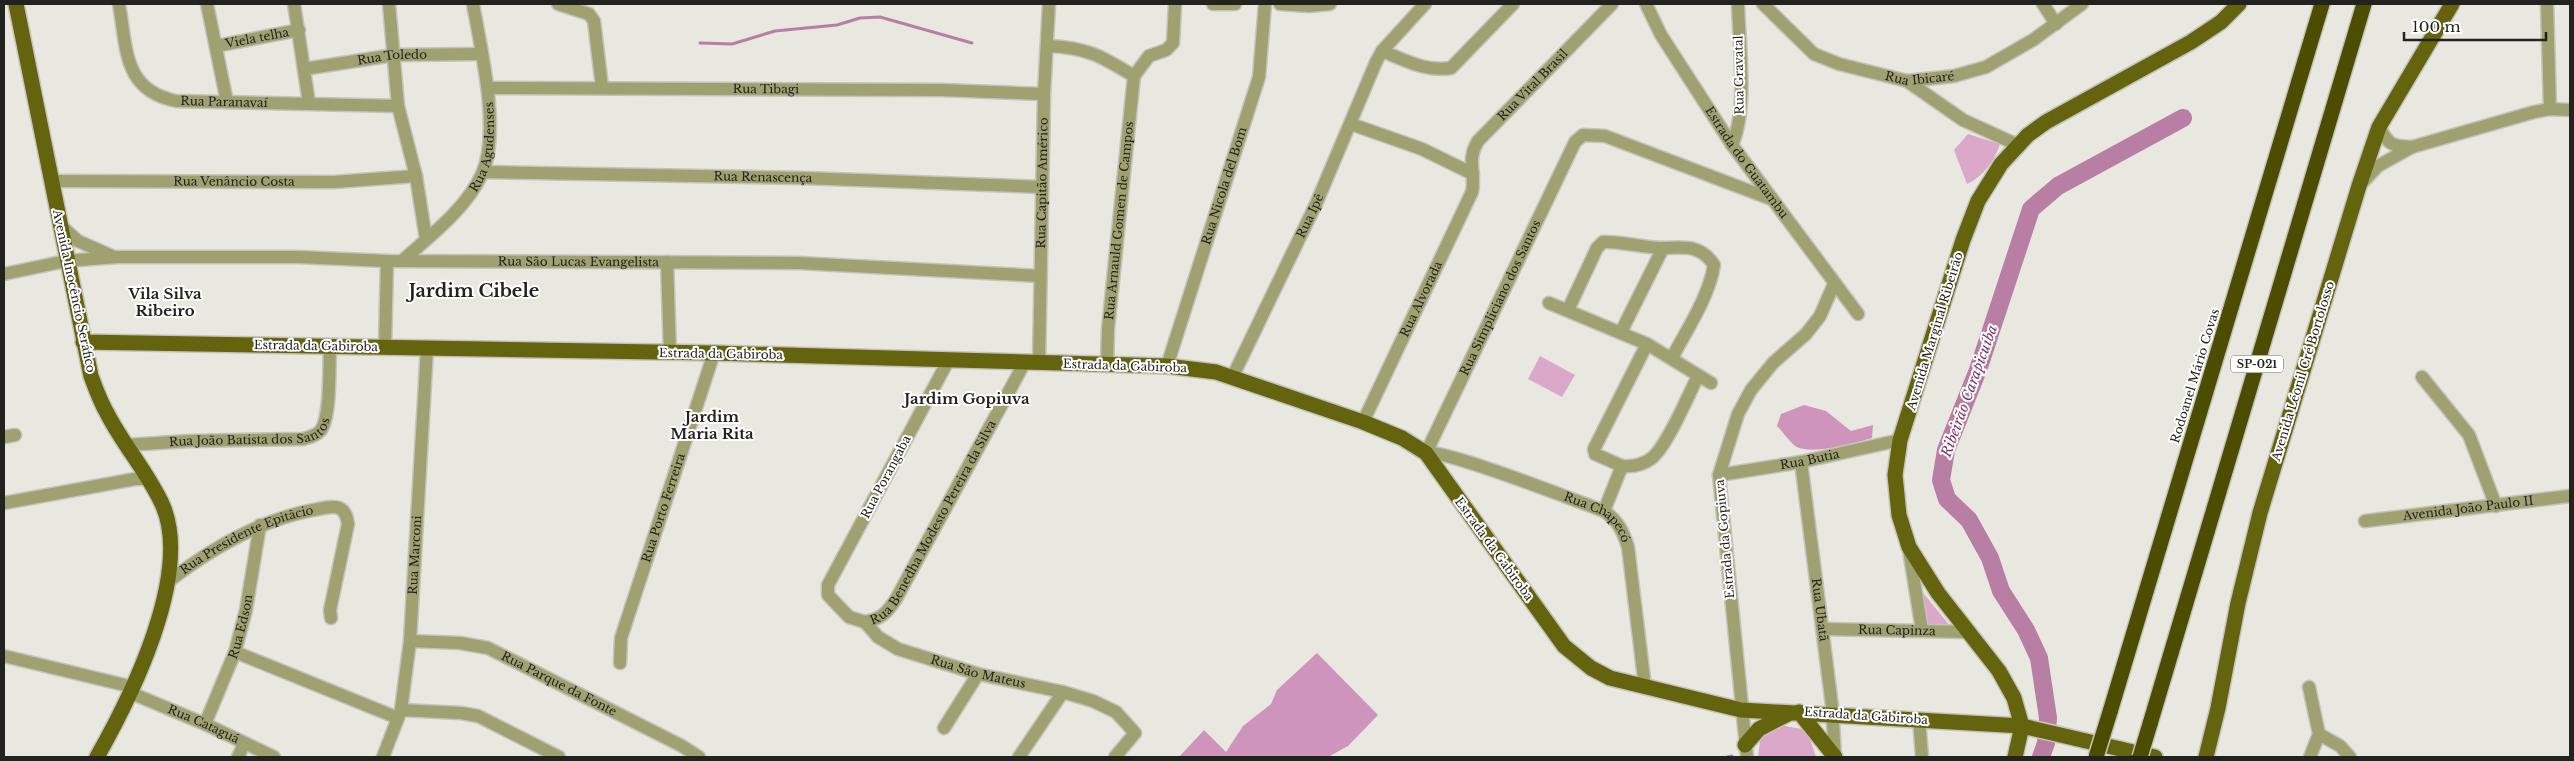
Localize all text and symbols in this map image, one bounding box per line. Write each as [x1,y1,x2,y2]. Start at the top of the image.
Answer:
scale bar [2404,10,2546,42]
text: 100 m [2412,17,2461,36]
street label: Viela telha [223,24,291,51]
street label: Rua Gravatal [1730,35,1747,115]
street label: Rua Vital Brasil [1494,46,1571,124]
street label: Rua Toledo [356,47,427,68]
street label: Rua Ibicaré [1884,68,1955,88]
street label: Rua Tibagi [733,81,799,96]
street label: Rua Paranavaí [180,93,269,110]
street label: Rua Agudenses [466,101,497,195]
street label: Estrada do Guatambu [1702,103,1792,221]
street label: Rua Capitão Américo [1033,117,1051,249]
street label: Rua Arnauld Gomen de Campos [1101,121,1136,320]
street label: Rua Nicola del Bom [1198,125,1250,247]
street label: Rua Renascença [713,168,813,185]
street label: Rua Venâncio Costa [173,173,295,189]
street label: Rua Ipê [1293,191,1327,240]
street label: Avenida Inocêncio Seráfico [50,207,99,374]
street label: Rua Simpliciano dos Santos [1456,218,1543,378]
street label: Avenida Marginal Ribeirão [1903,250,1966,413]
street label: Rua São Lucas Evangelista [498,254,659,269]
street label: Rua Alvorada [1396,258,1445,339]
street label: Avenida Léonil Cré Bortolosso [2268,279,2337,464]
district label: Jardim Cibele [405,280,539,302]
district label: Vila Silva Ribeiro [127,284,202,320]
street label: Rodoanel Mário Covas [2167,307,2222,445]
water label: Ribeirão Carapicuíba [1936,323,2001,460]
street label: Estrada da Gabiroba [254,337,379,354]
street label: Estrada da Gabiroba [659,345,784,362]
street label: Estrada da Gabiroba [1063,356,1188,375]
road number: SP-021 [2231,356,2283,372]
district label: Jardim Gopiuva [901,389,1030,408]
district label: Jardim Maria Rita [670,407,754,443]
street label: Rua João Batista dos Santos [169,416,332,449]
street label: Rua Benedha Modesto Pereira da Silva [868,417,999,628]
street label: Rua Porangaba [857,432,914,521]
street label: Rua Butia [1779,446,1841,472]
street label: Rua Porto Ferreira [638,451,688,564]
street label: Estrada da Gopiuva [1712,478,1737,599]
street label: Rua Chapecó [1562,489,1634,545]
street label: Avenida João Paulo II [2401,493,2534,523]
street label: Estrada da Gabiroba [1452,494,1537,604]
street label: Rua Presidente Epitâcio [177,502,315,577]
street label: Rua Marconi [405,515,424,595]
street label: Rua Ubatã [1809,577,1832,643]
street label: Rua Edson [225,593,255,661]
street label: Rua Capinza [1858,622,1936,638]
street label: Rua Parque da Fonte [499,648,620,719]
street label: Rua São Mateus [929,652,1027,691]
street label: Rua Cataguá [166,701,242,747]
street label: Estrada da Gabiroba [1804,704,1929,727]

